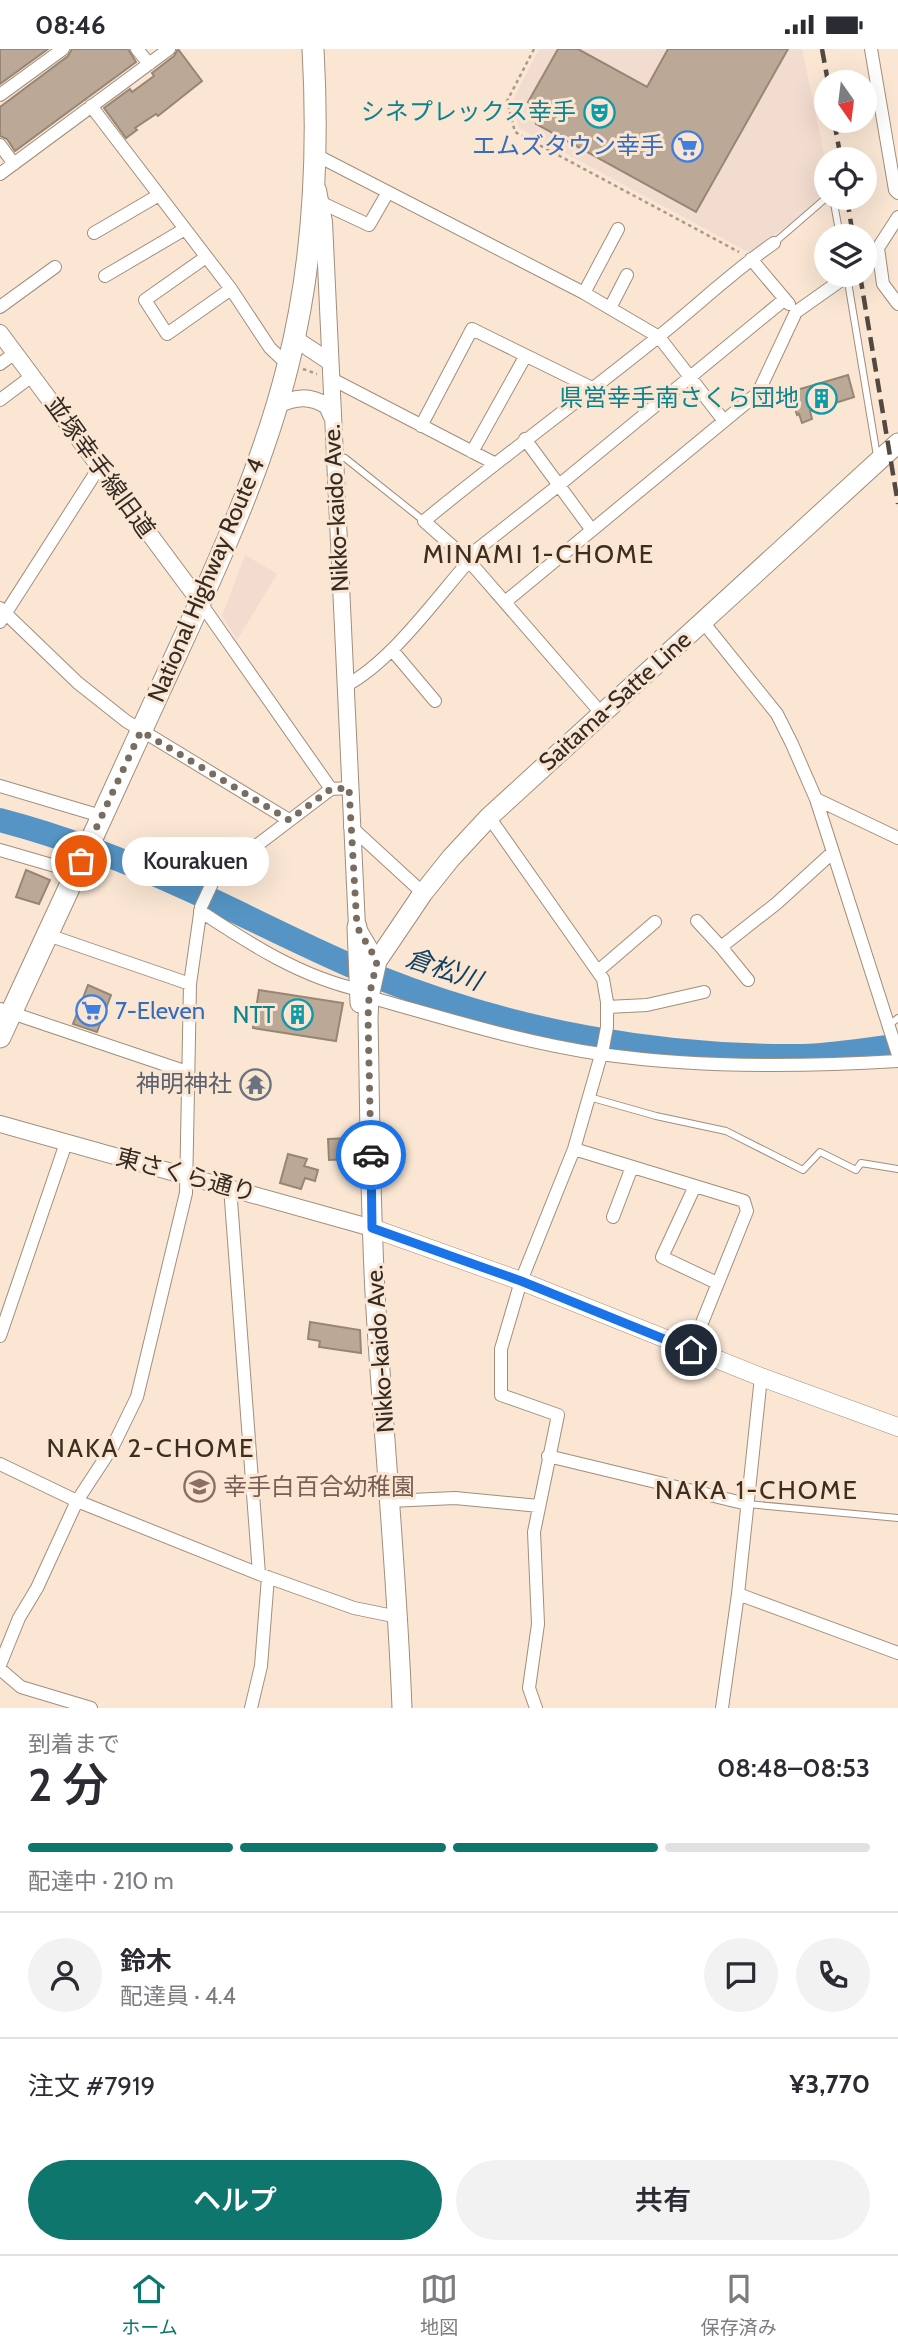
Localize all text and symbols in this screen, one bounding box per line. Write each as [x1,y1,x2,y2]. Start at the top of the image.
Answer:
text: 08:46 [35,9,106,41]
north arrow [814,70,877,133]
map controls [814,70,877,287]
theatre icon: シネプレックス幸手 [582,95,616,129]
place label: シネプレックス幸手 [361,97,576,126]
supermarket icon: エムズタウン幸手 [670,129,704,163]
place label: エムズタウン幸手 [472,131,664,160]
button: locate [814,147,877,210]
button: layers [814,224,877,287]
building icon: 県営幸手南さくら団地 [805,381,839,415]
place label: 県営幸手南さくら団地 [559,383,799,412]
street label: 並塚幸手線旧道 [39,390,162,543]
street label: Nikko-kaido Ave. [317,423,354,593]
street label: National Highway Route 4 [141,453,270,706]
district label: MINAMI 1-CHOME [423,538,655,570]
street label: Saitama-Satte Line [533,625,697,776]
pin [51,831,111,891]
callout: Kourakuen [123,837,270,885]
icon: bag [62,842,100,880]
text: Kourakuen [143,847,248,875]
water label: 倉松川 [402,941,489,998]
supermarket icon: 7-Eleven [75,994,109,1028]
place label: 7-Eleven [115,996,205,1025]
building icon: NTT [281,998,315,1032]
place label: NTT [233,1000,275,1029]
temple icon: 神明神社 [238,1067,272,1101]
place label: 神明神社 [136,1069,232,1098]
courier [336,1120,406,1190]
icon: car [352,1136,390,1174]
street label: 東さくら通り [113,1142,259,1207]
street label: Nikko-kaido Ave. [359,1264,400,1434]
pin [661,1320,721,1380]
icon: home [672,1331,710,1369]
district label: NAKA 2-CHOME [47,1432,255,1464]
school or university icon: 幸手白百合幼稚園 [183,1470,217,1504]
place label: 幸手白百合幼稚園 [223,1472,415,1501]
district label: NAKA 1-CHOME [655,1474,859,1506]
text: 到着まで [28,1730,120,1758]
text: 08:48–08:53 [717,1752,870,1784]
text: 2 分 [28,1757,109,1813]
text: 配達中 · 210 m [28,1867,174,1895]
button: person [28,1938,102,2012]
button: chat [704,1938,778,2012]
button: phone [796,1938,870,2012]
text: 鈴木 [120,1945,172,1977]
text: 配達員 · 4.4 [120,1982,236,2010]
text: ¥3,770 [790,2068,870,2100]
text: 注文 #7919 [28,2070,155,2102]
button: ヘルプ [28,2160,442,2240]
button: 共有 [456,2160,870,2240]
tab: ホーム [121,2270,178,2339]
tab: 地図 [420,2270,458,2339]
tab: 保存済み [701,2270,777,2339]

